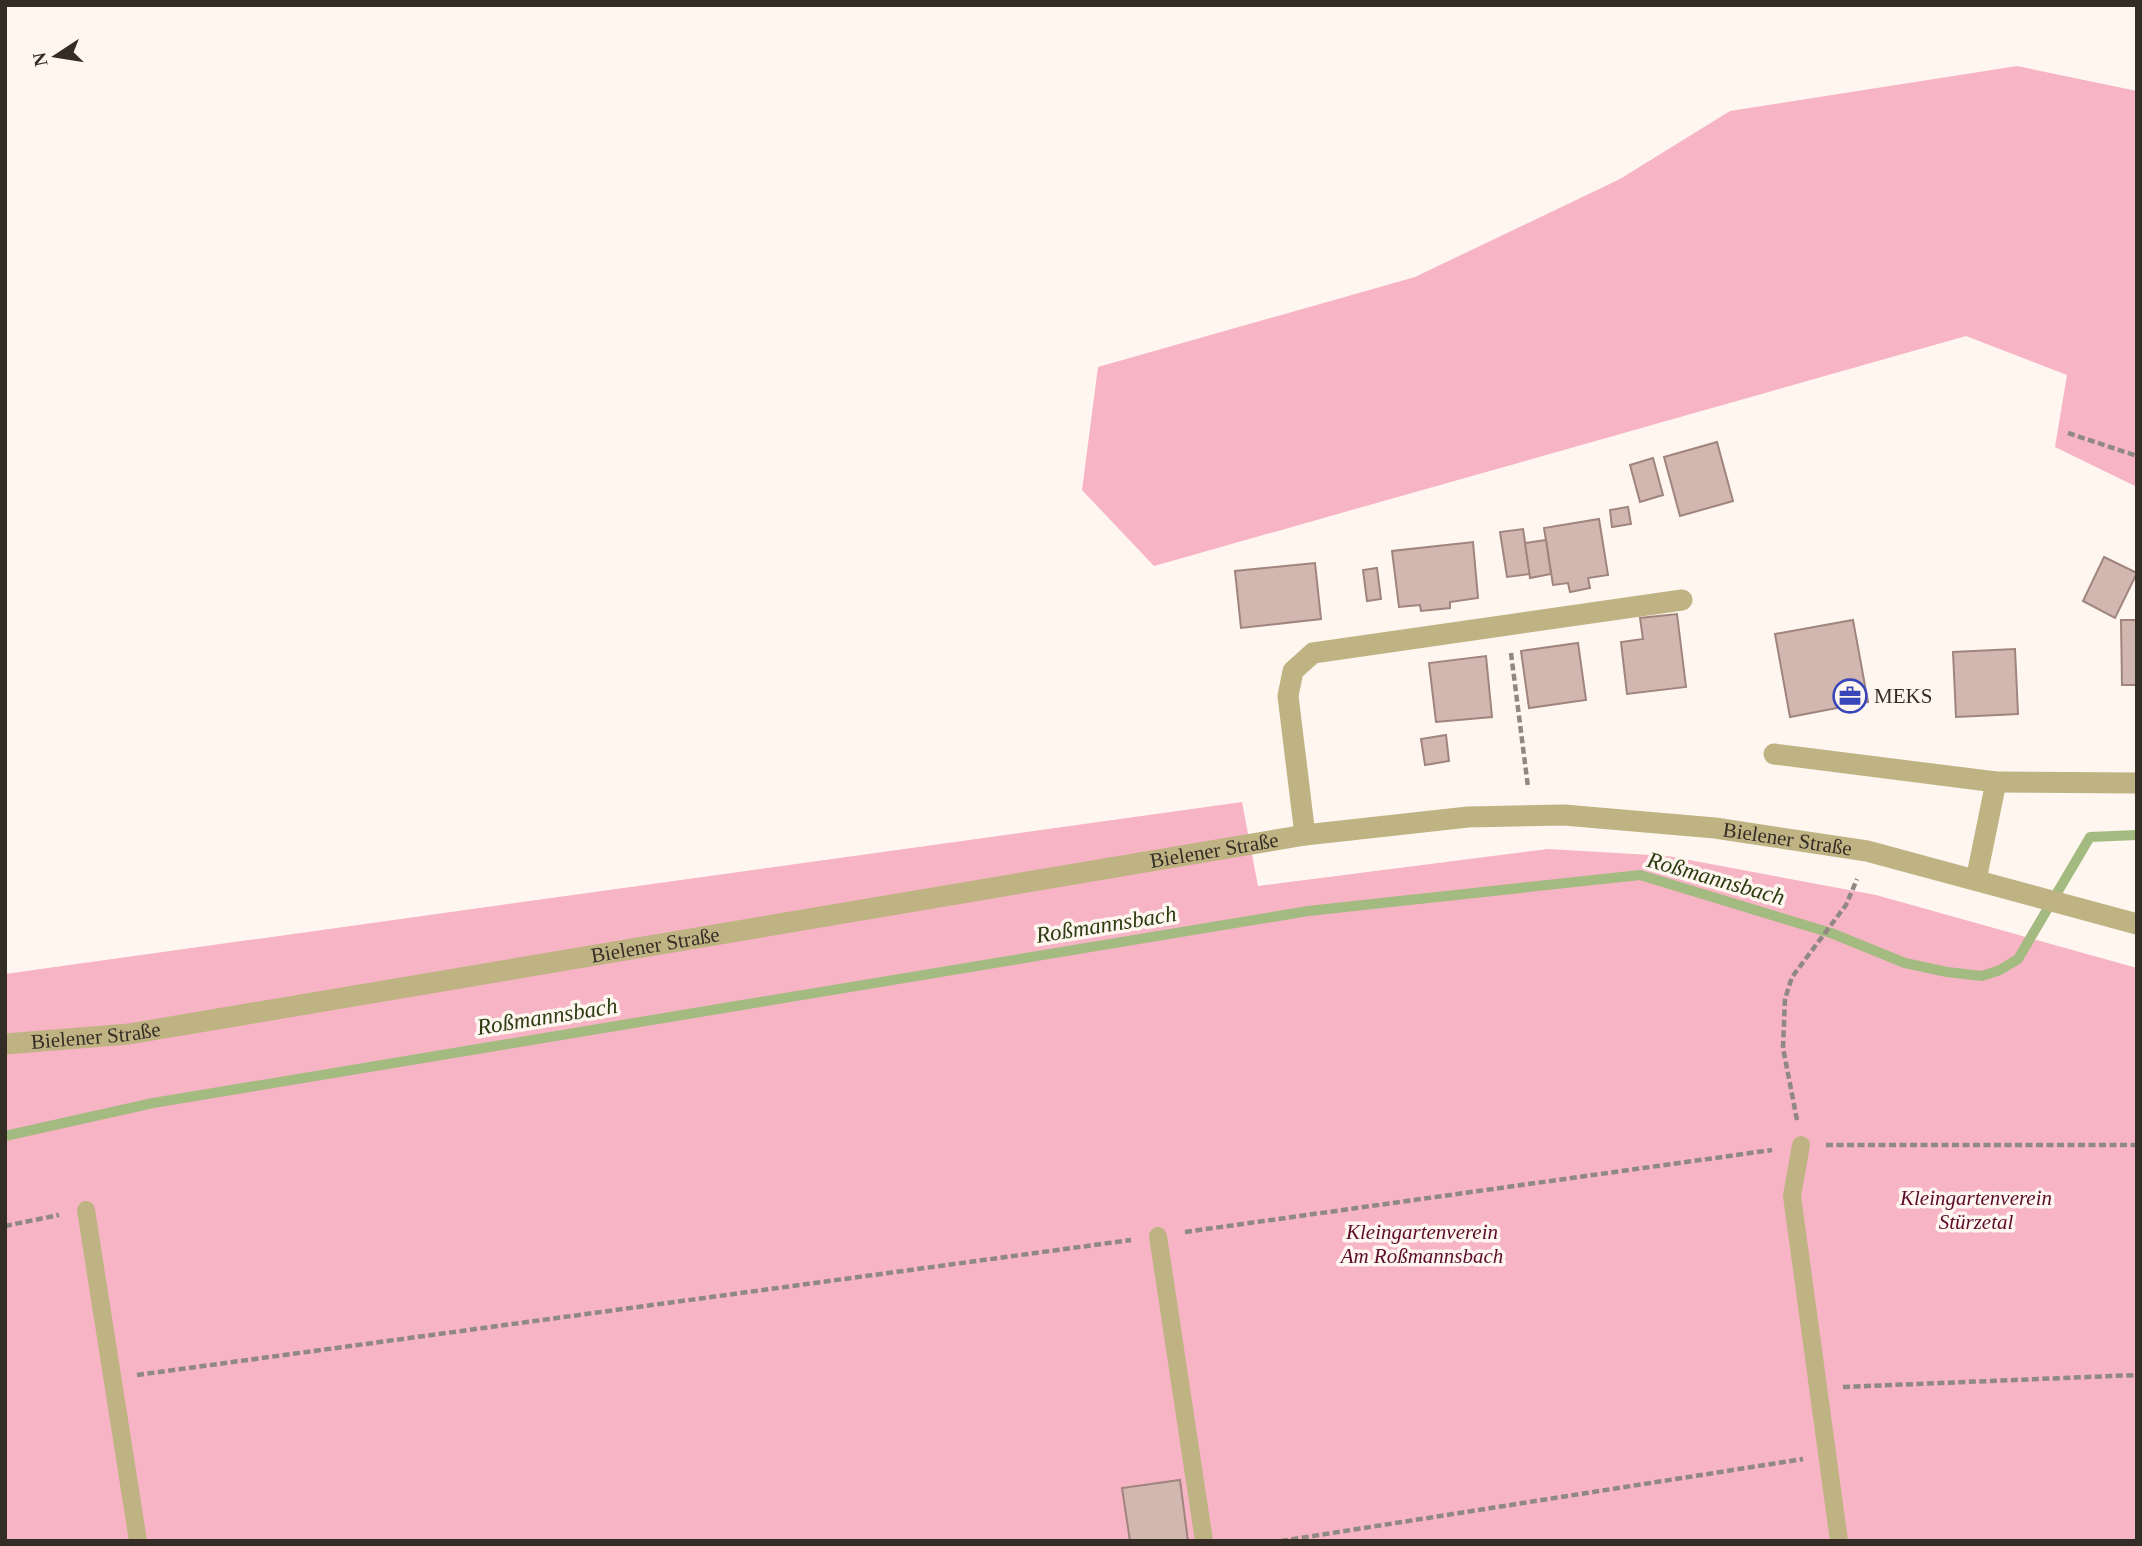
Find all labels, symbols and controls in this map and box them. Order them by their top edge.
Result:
north arrow [21,21,91,91]
text: N [28,50,52,68]
office icon: MEKS [1831,677,1869,715]
place label: MEKS [1874,684,1932,708]
street label: Bielener Straße [1721,817,1854,861]
street label: Bielener Straße [1148,828,1280,873]
water label: Roßmannsbach [1643,847,1787,910]
water label: Roßmannsbach [1033,901,1178,948]
street label: Bielener Straße [589,922,721,968]
water label: Roßmannsbach [474,993,619,1040]
street label: Bielener Straße [30,1017,162,1054]
park label: Kleingartenverein Stürzetal [1899,1186,2052,1234]
park label: Kleingartenverein Am Roßmannsbach [1339,1220,1503,1268]

